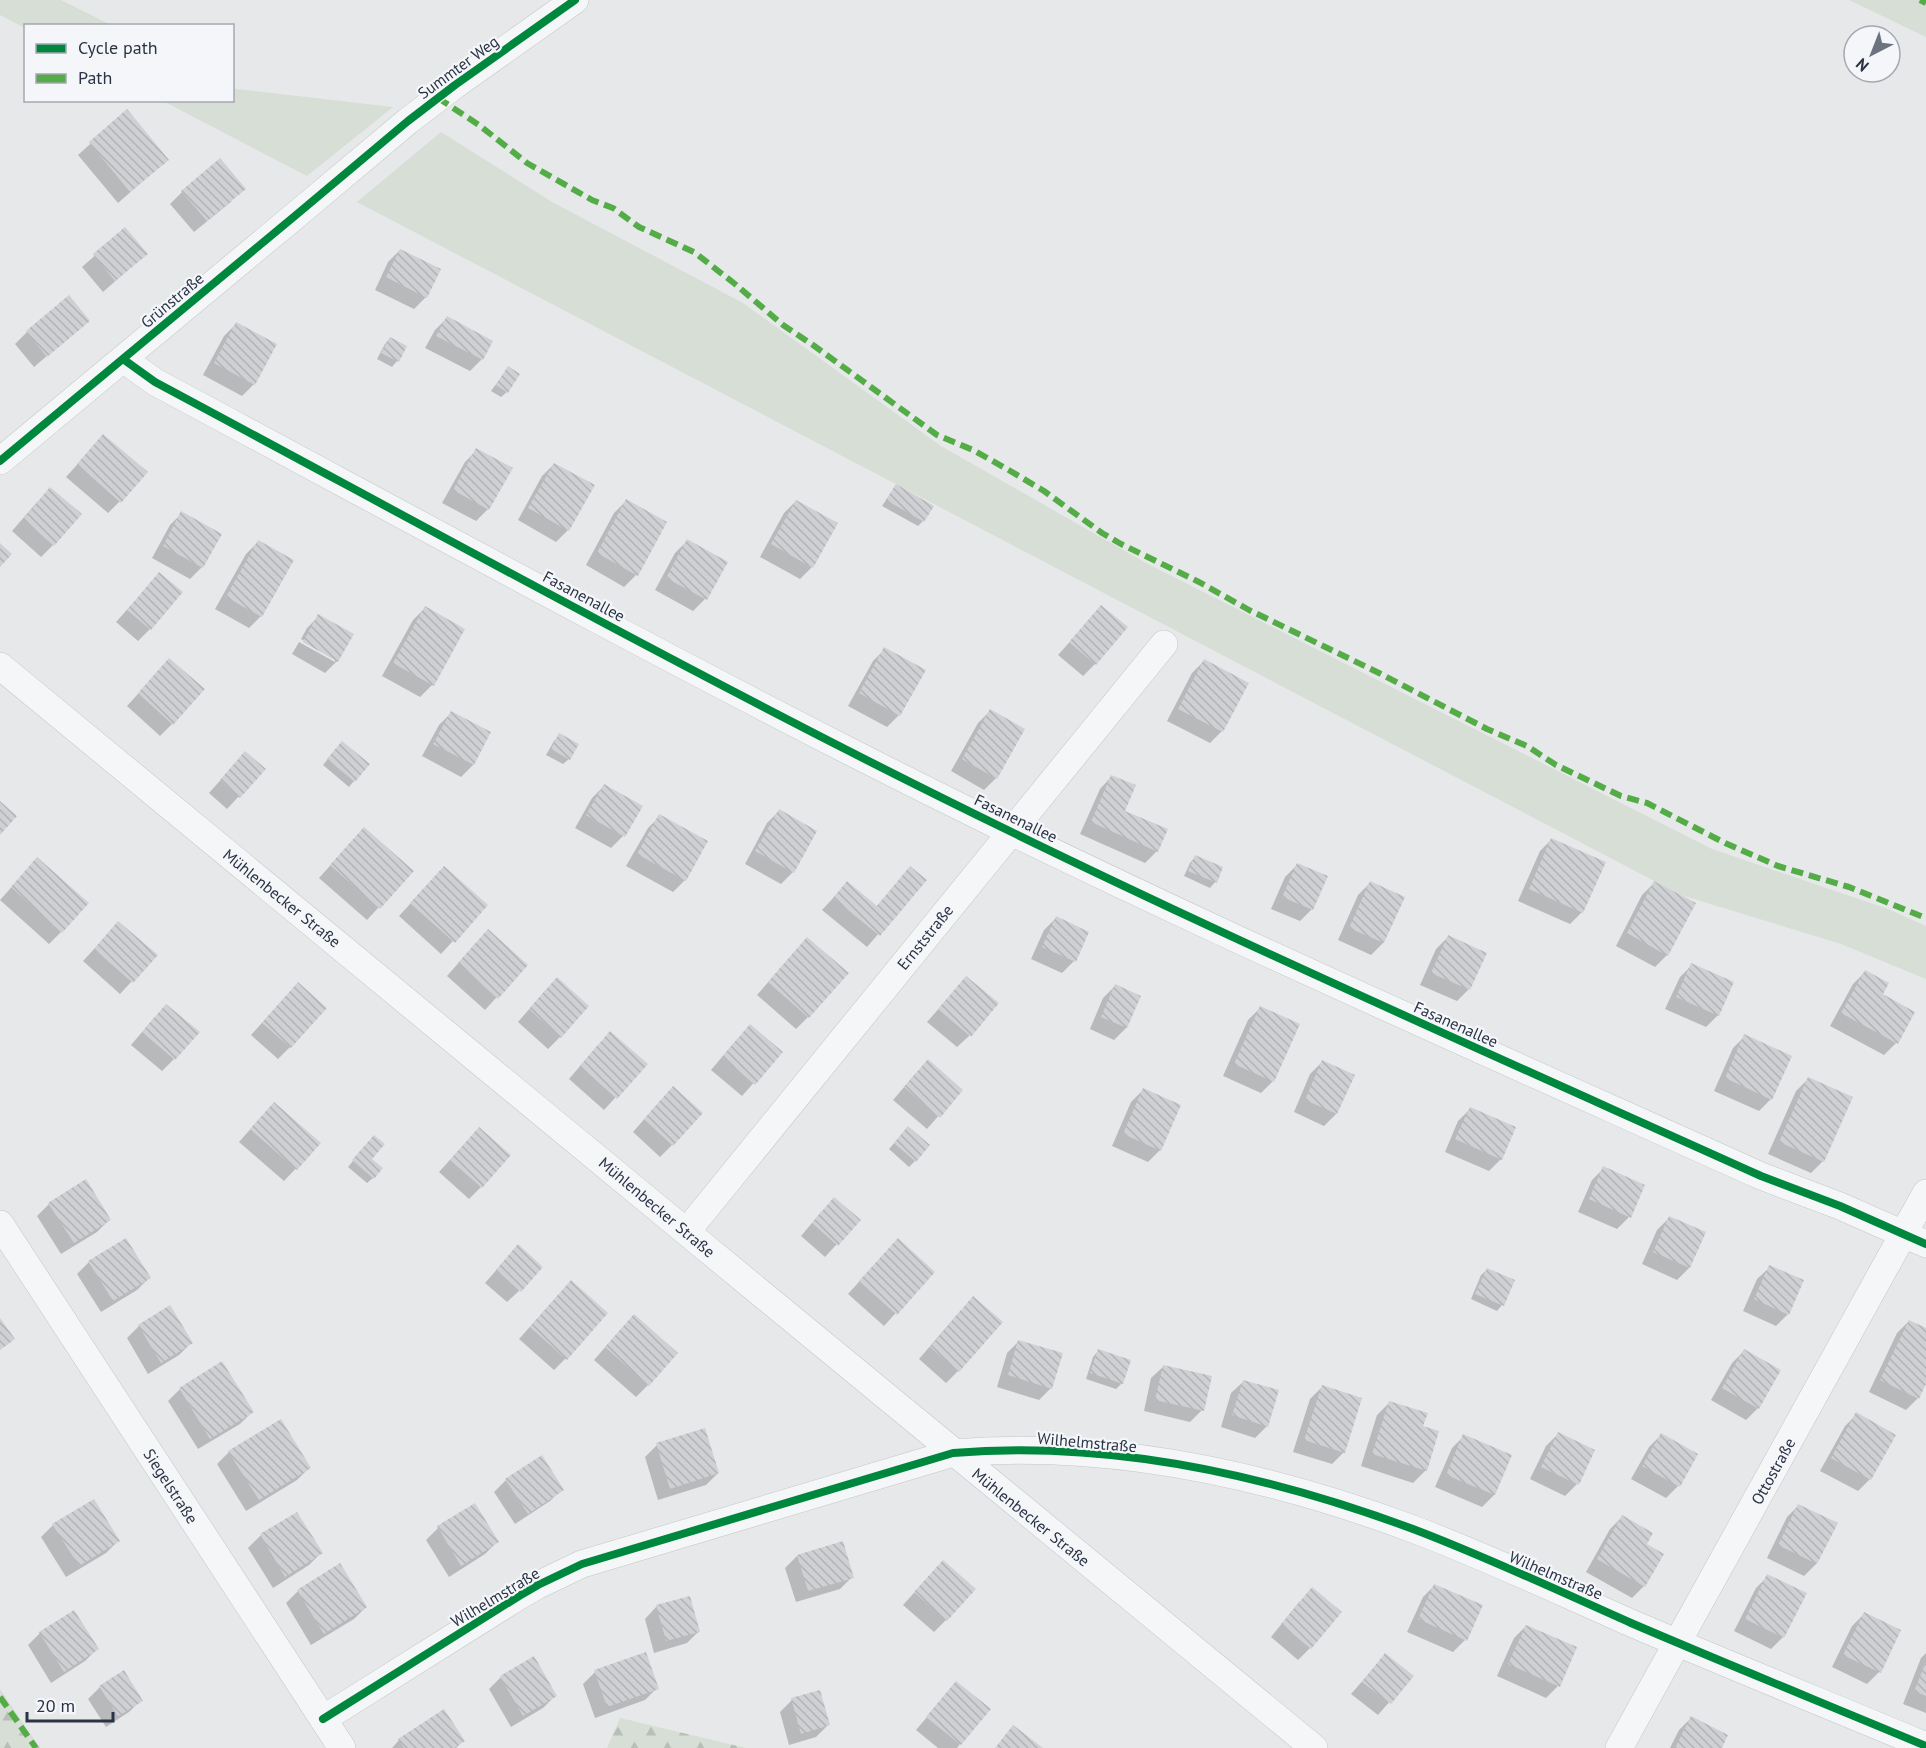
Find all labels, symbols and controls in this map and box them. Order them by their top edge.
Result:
legend [24,24,234,102]
north arrow [1842,24,1902,84]
street label: Summter Weg [414,31,502,103]
text: Cycle path [78,36,158,59]
text: N [1851,54,1873,76]
text: Path [78,66,112,89]
street label: Grünstraße [137,268,207,332]
street label: Fasanenallee [540,566,628,626]
street label: Fasanenallee [971,789,1061,847]
street label: Mühlenbecker Straße [219,844,345,952]
street label: Ernststraße [893,900,957,974]
street label: Fasanenallee [1411,997,1501,1051]
street label: Mühlenbecker Straße [595,1153,719,1261]
street label: Wilhelmstraße [1036,1428,1138,1456]
street label: Ottostraße [1746,1434,1800,1508]
street label: Siegelstraße [139,1445,203,1527]
street label: Mühlenbecker Straße [968,1463,1094,1571]
street label: Wilhelmstraße [1506,1546,1606,1604]
street label: Wilhelmstraße [447,1563,543,1631]
scale bar [27,1685,112,1723]
text: 20 m [36,1694,75,1717]

